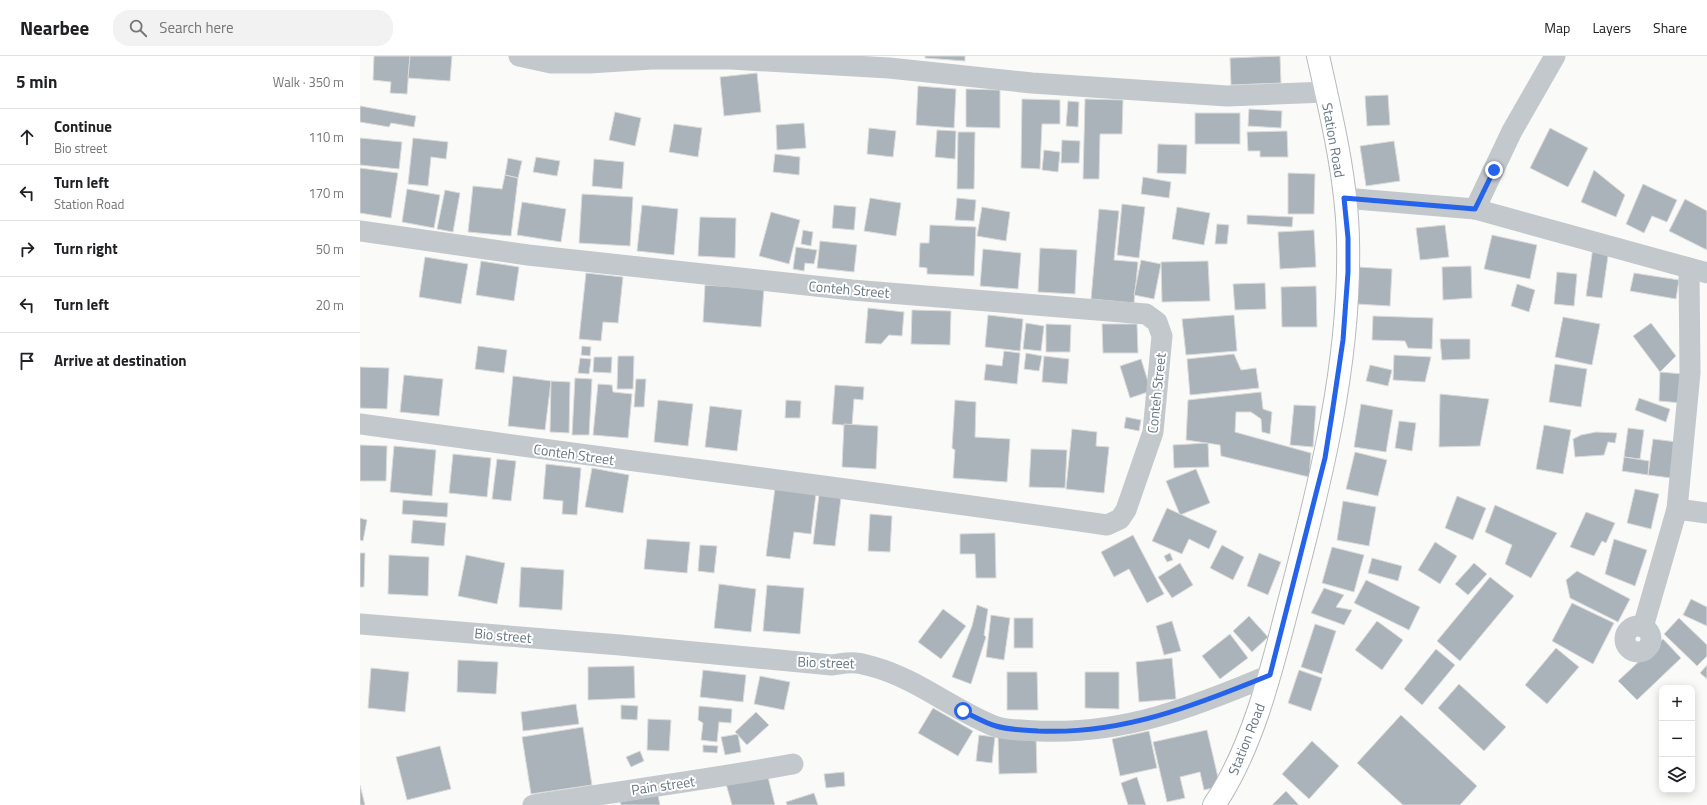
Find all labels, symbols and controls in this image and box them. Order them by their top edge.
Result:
search box [113,10,393,46]
text: Nearbee [20,13,89,42]
text: Search here [159,16,234,39]
icon: search [127,17,149,39]
text: Map [1544,17,1570,38]
text: Layers [1592,17,1631,38]
text: Share [1653,17,1687,38]
text: 5 min [16,69,57,95]
text: Walk · 350 m [273,72,344,92]
street label: Station Road [1317,101,1351,179]
text: Continue [54,115,112,138]
icon: ahead [16,126,38,148]
text: 110 m [308,127,344,147]
text: Bio street [54,138,107,158]
route end [1485,161,1503,179]
text: Turn left [54,171,109,194]
icon: left [16,182,38,204]
text: 170 m [308,183,344,203]
text: Station Road [54,194,124,214]
text: Turn right [54,237,118,260]
icon: right [16,238,38,260]
text: 50 m [316,239,344,259]
street label: Conteh Street [808,275,890,303]
text: Turn left [54,293,109,316]
icon: left [16,294,38,316]
text: 20 m [316,295,344,315]
text: Arrive at destination [54,349,187,372]
icon: arrive [16,350,38,372]
street label: Conteh Street [1141,352,1171,434]
street label: Conteh Street [532,438,616,470]
street label: Bio street [474,622,533,648]
street label: Bio street [797,651,855,673]
map controls [1659,685,1695,793]
button: + [1659,685,1695,721]
street label: Station Road [1222,700,1270,778]
route start [954,702,972,720]
button: − [1659,721,1695,757]
button: layers [1659,757,1695,793]
street label: Pain street [630,770,696,800]

